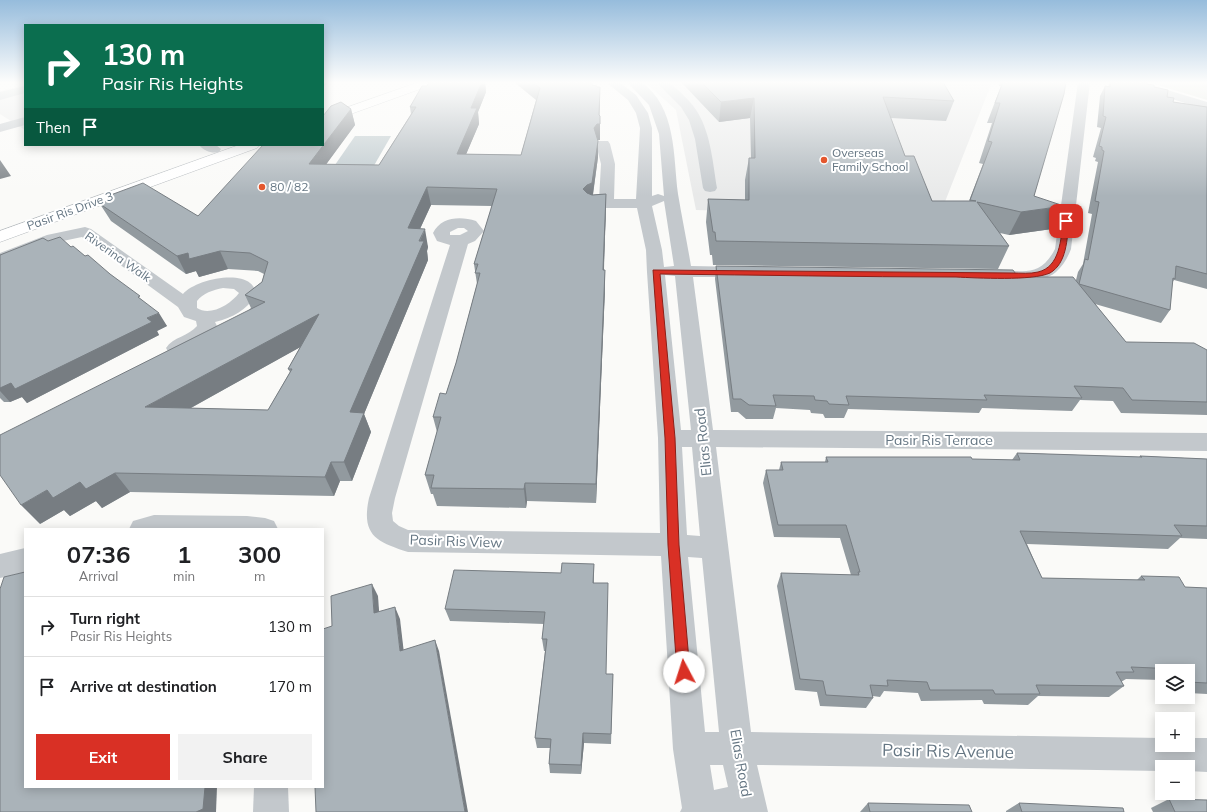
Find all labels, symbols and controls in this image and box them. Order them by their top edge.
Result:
text: 130 m [102,37,185,72]
icon: right [36,40,88,92]
text: Pasir Ris Heights [102,72,243,95]
icon: arrive [79,116,101,138]
text: Then [36,118,71,137]
place label: Overseas Family School [832,145,908,174]
marker: Overseas Family School [819,155,829,165]
place label: 80 / 82 [270,179,309,194]
marker: 80 / 82 [257,182,267,192]
street label: Pasir Ris Drive 3 [25,188,115,233]
pin [1049,204,1083,238]
icon: arrive [1055,210,1077,232]
street label: Riverina Walk [82,228,155,285]
street label: Elias Road [690,407,716,477]
street label: Pasir Ris Terrace [885,431,993,449]
street label: Pasir Ris View [409,530,503,552]
text: 07:36 [67,539,130,569]
text: 1 [177,539,191,569]
text: 300 [238,539,281,569]
text: Arrival [79,568,118,584]
text: min [173,568,195,584]
text: m [254,568,265,584]
text: Turn right [70,609,140,628]
icon: right [36,616,58,638]
text: 130 m [268,617,312,636]
text: Pasir Ris Heights [70,628,172,644]
position arrow [663,651,705,693]
map controls [1155,664,1195,800]
button: layers [1155,664,1195,704]
icon: arrive [36,676,58,698]
text: Arrive at destination [70,677,217,696]
text: 170 m [268,677,312,696]
button: + [1155,712,1195,752]
street label: Elias Road [726,728,756,798]
button: Exit [36,734,170,780]
button: Share [178,734,312,780]
street label: Pasir Ris Avenue [882,739,1014,762]
button: − [1155,760,1195,800]

